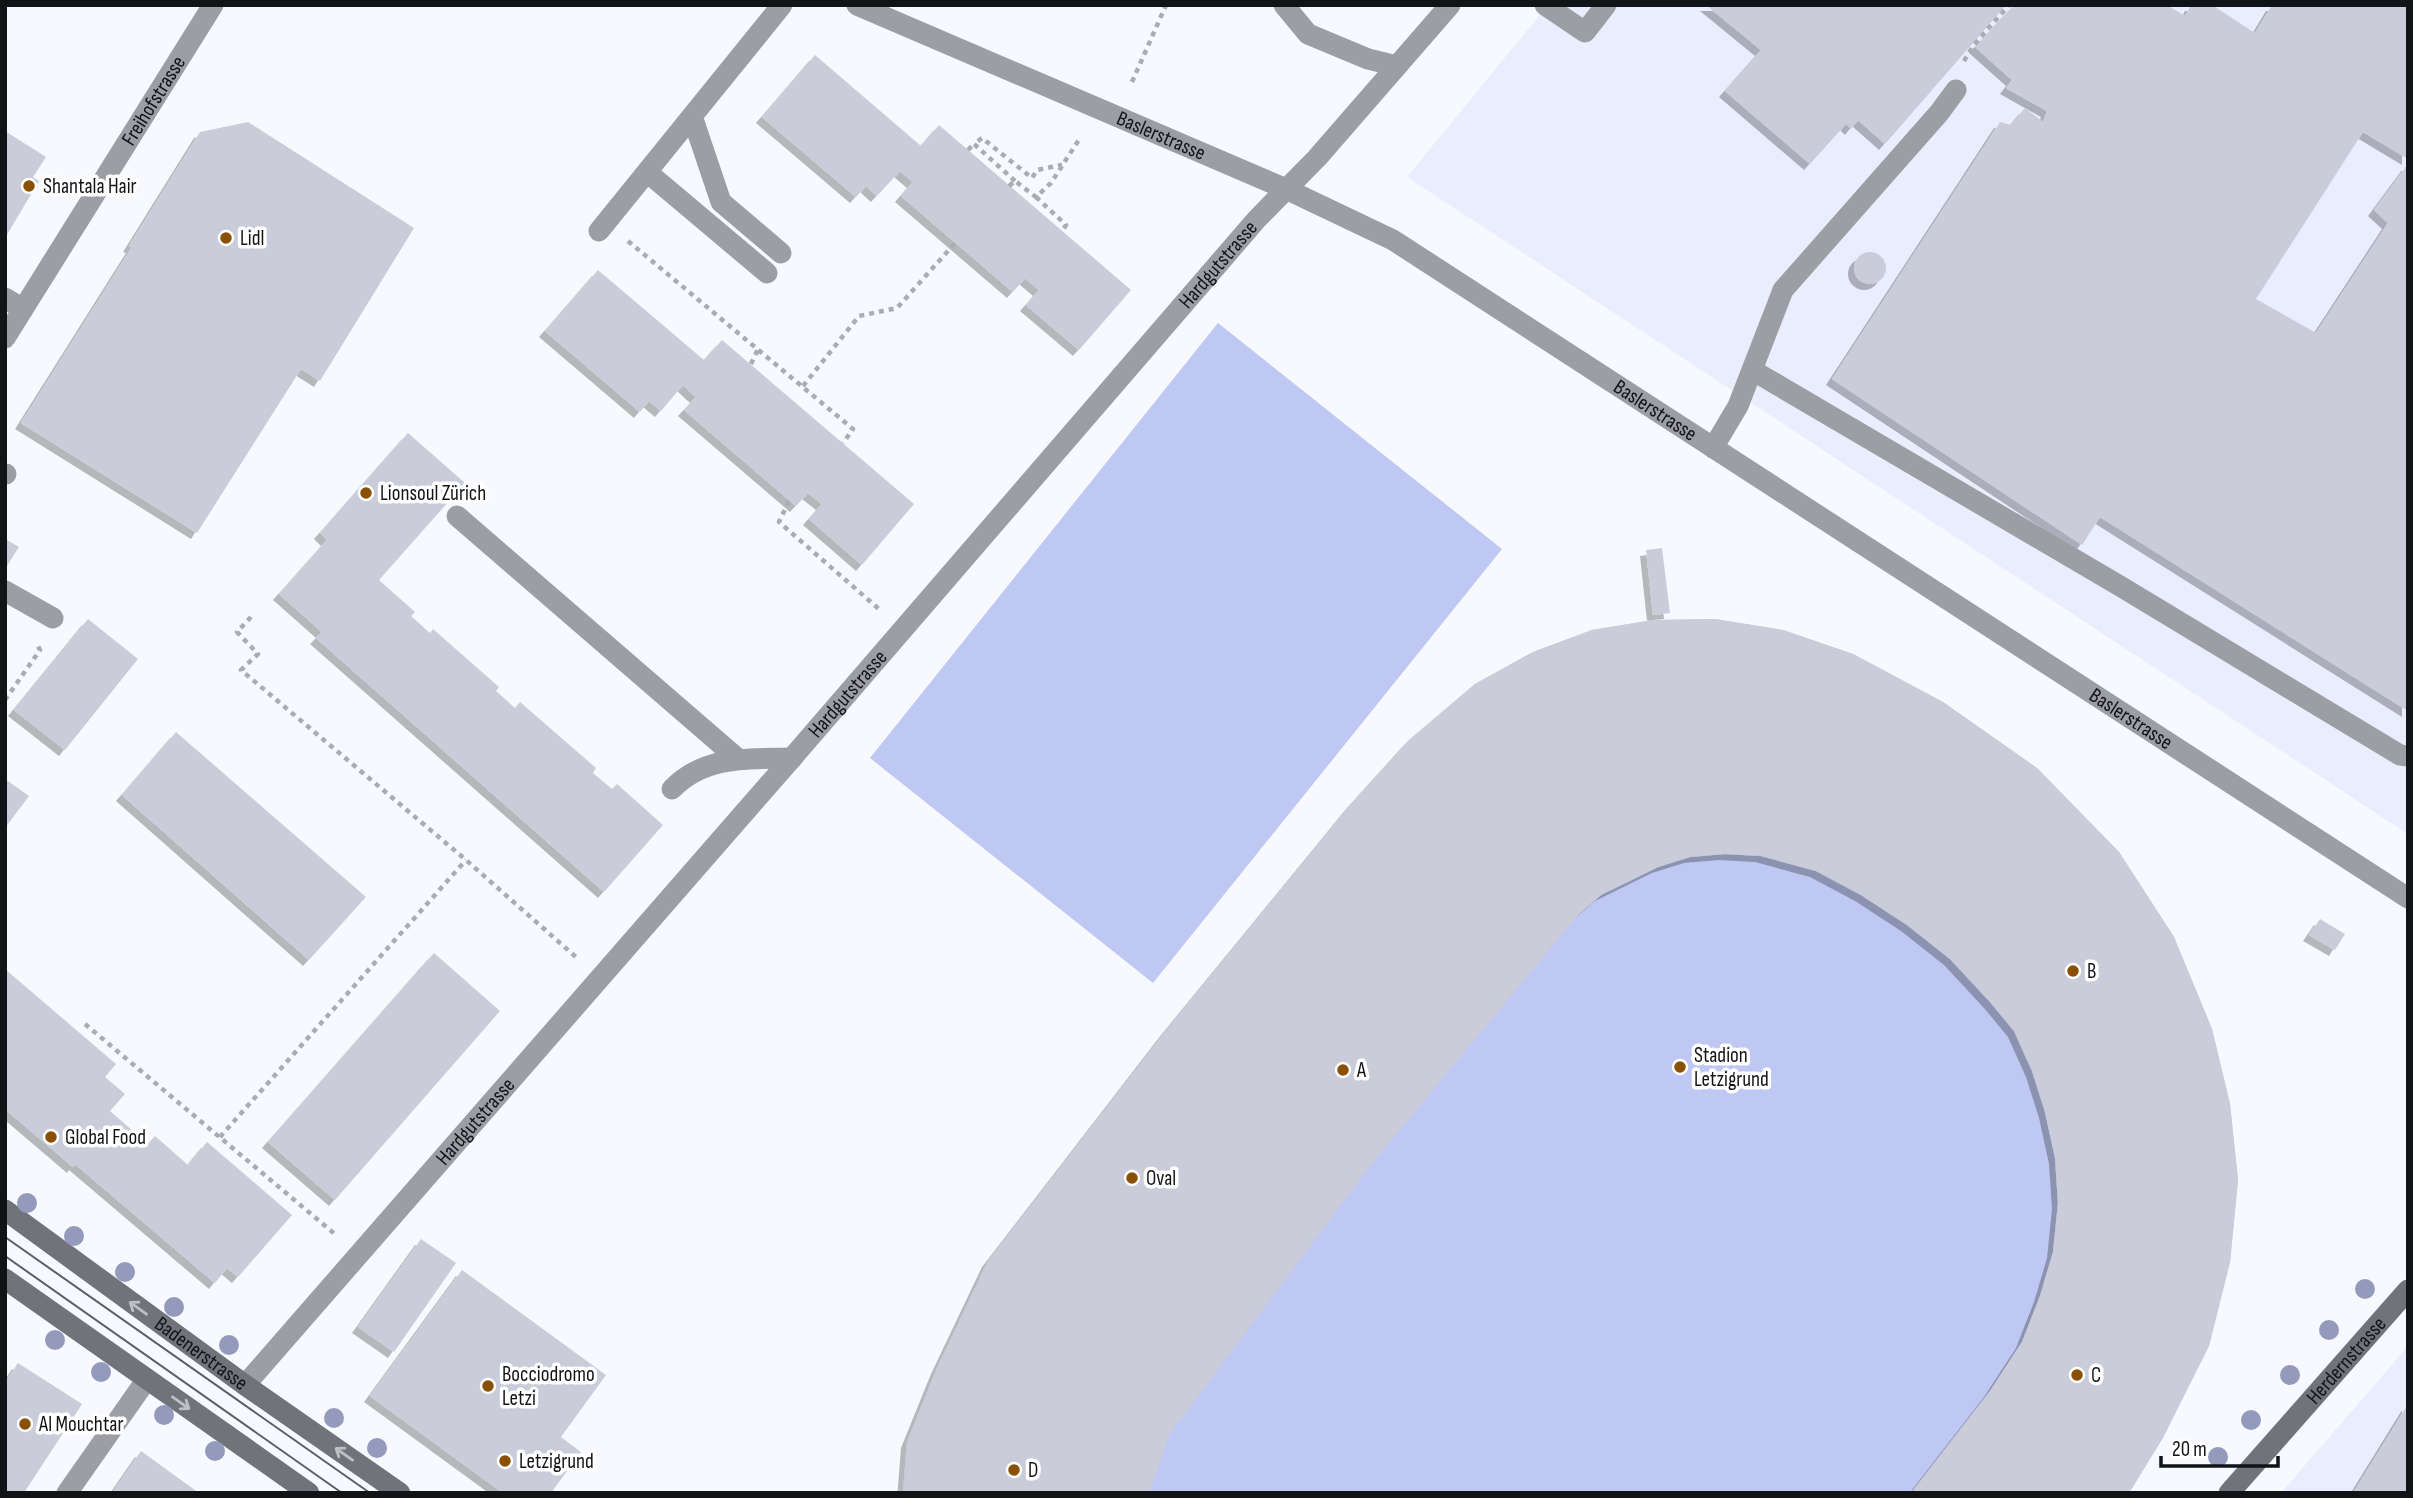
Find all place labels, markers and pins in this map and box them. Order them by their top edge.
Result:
place label: Shantala Hair [43,174,137,199]
marker: Shantala Hair [21,178,37,194]
place label: Lidl [240,226,264,251]
marker: Lidl [218,230,234,246]
place label: Lionsoul Zürich [380,481,486,506]
marker: Lionsoul Zürich [358,485,374,501]
place label: B [2087,959,2096,984]
marker: B [2065,963,2081,979]
place label: Stadion Letzigrund [1694,1043,1769,1092]
place label: A [1356,1058,1367,1083]
marker: Stadion Letzigrund [1672,1059,1688,1075]
marker: A [1335,1062,1351,1078]
place label: Global Food [65,1125,146,1150]
marker: Global Food [43,1129,59,1145]
place label: Oval [1146,1166,1176,1191]
marker: Oval [1124,1170,1140,1186]
place label: Bocciodromo Letzi [502,1362,595,1411]
place label: C [2091,1363,2101,1388]
marker: C [2069,1367,2085,1383]
marker: Bocciodromo Letzi [480,1378,496,1394]
place label: Al Mouchtar [38,1412,123,1437]
marker: Al Mouchtar [17,1416,33,1432]
place label: Letzigrund [519,1449,594,1474]
marker: Letzigrund [497,1453,513,1469]
place label: D [1028,1458,1038,1483]
marker: D [1006,1462,1022,1478]

